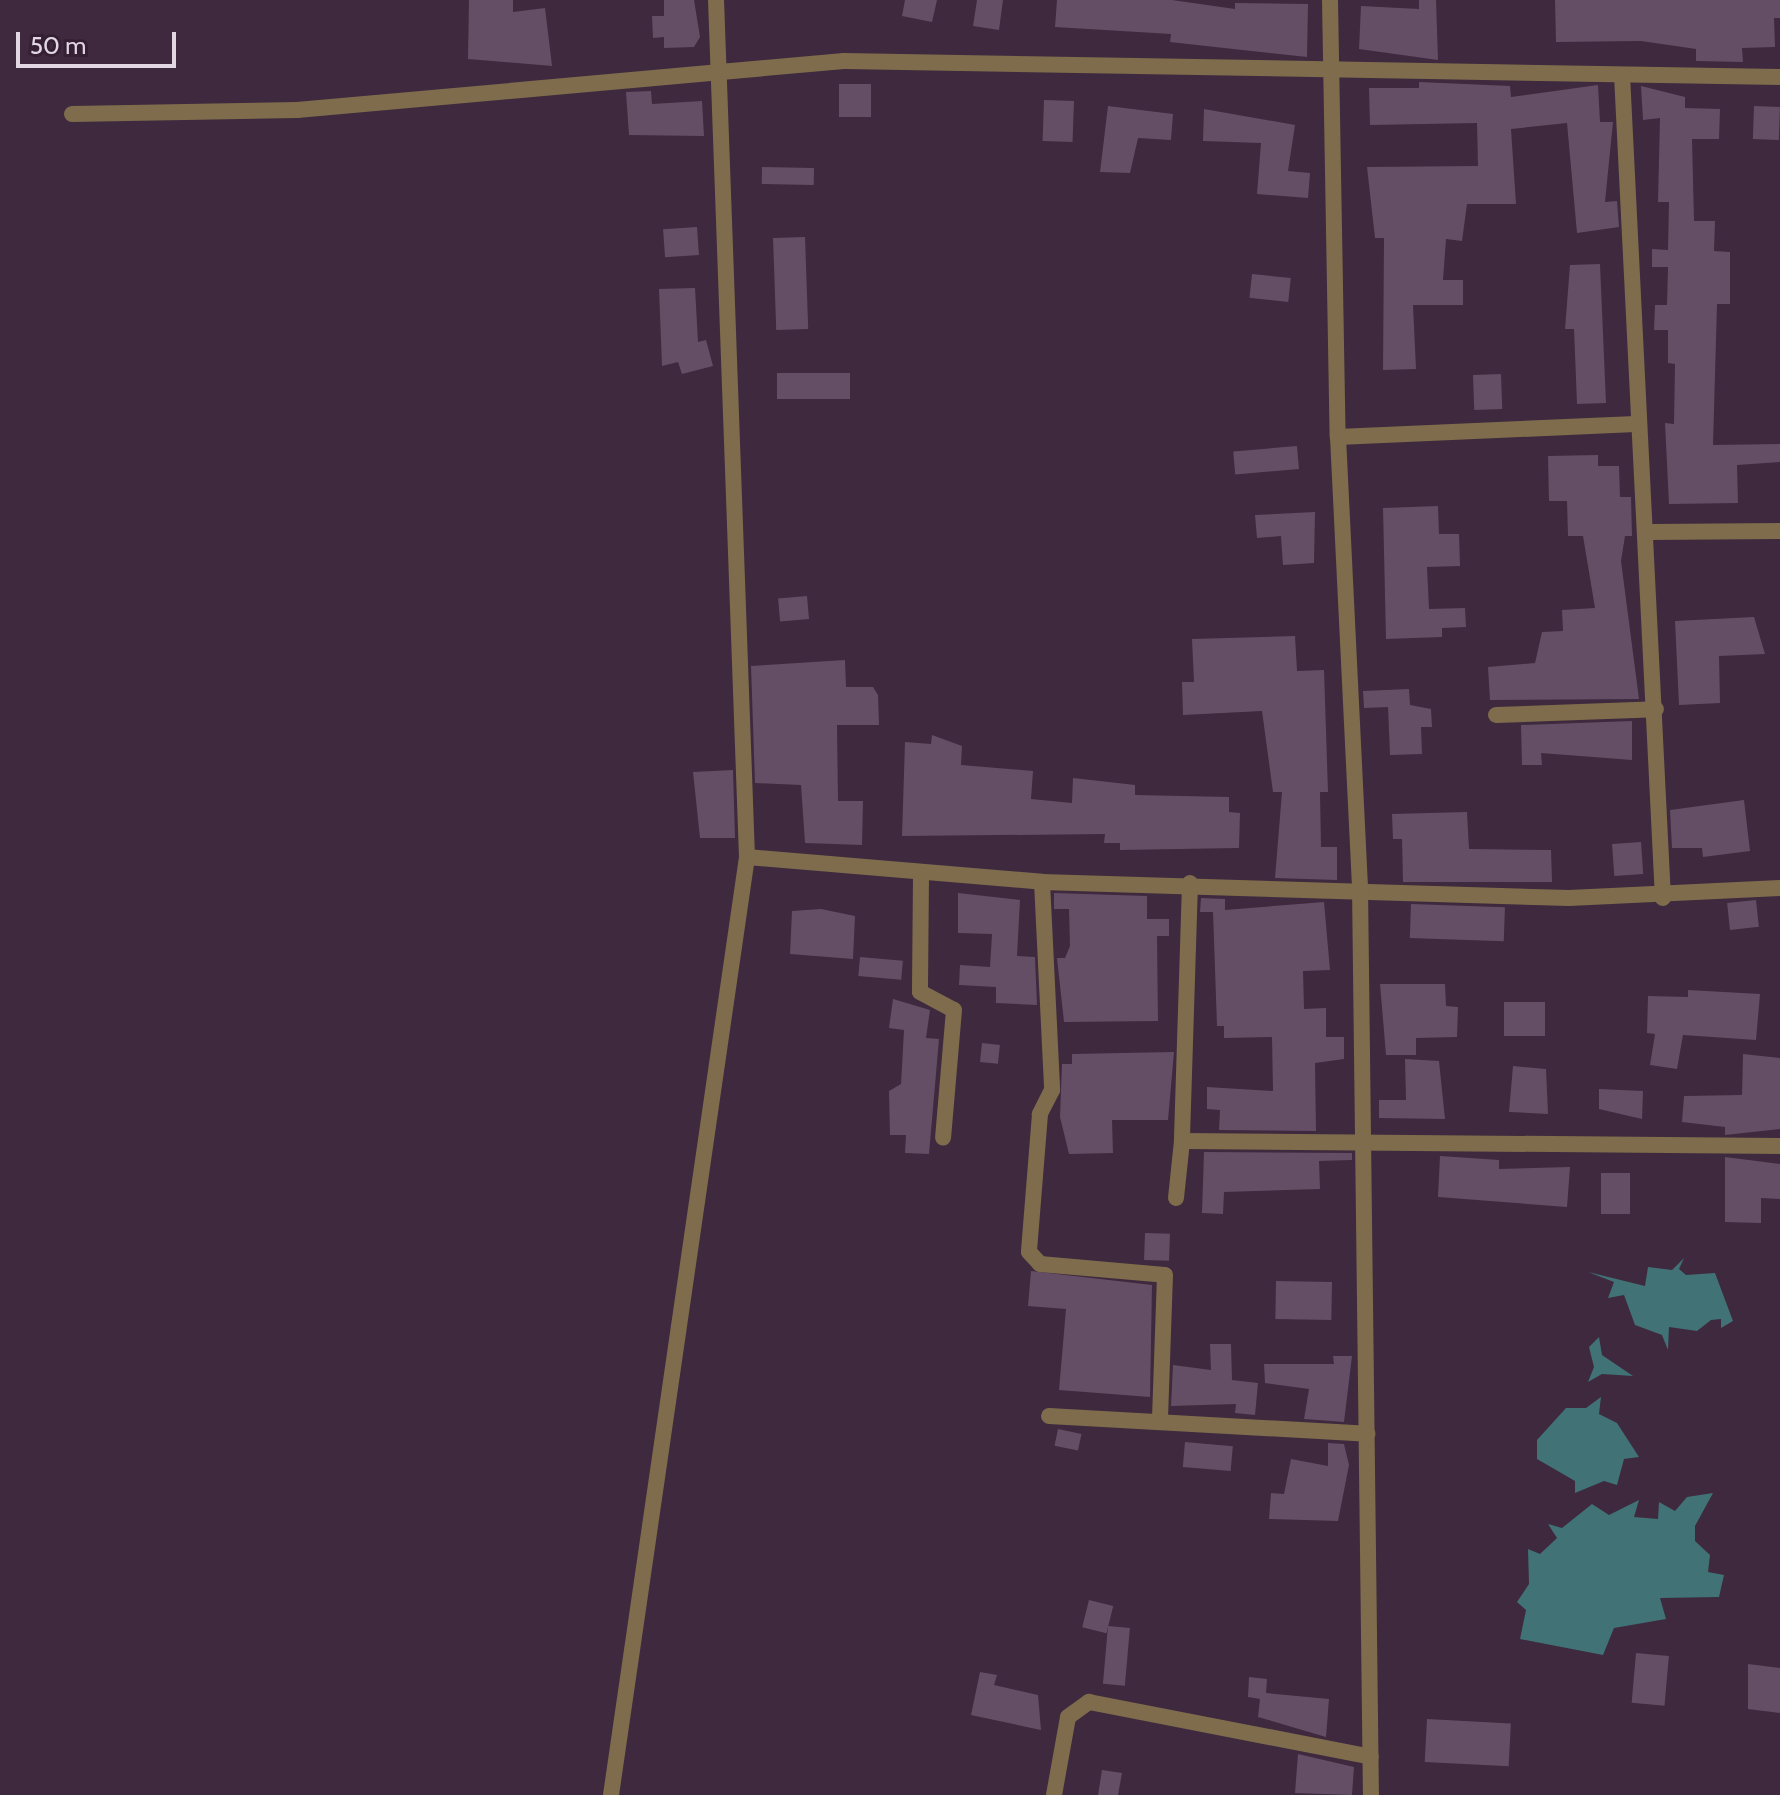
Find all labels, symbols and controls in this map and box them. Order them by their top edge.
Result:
scale bar [20,16,180,66]
text: 50 m [30,31,86,60]

